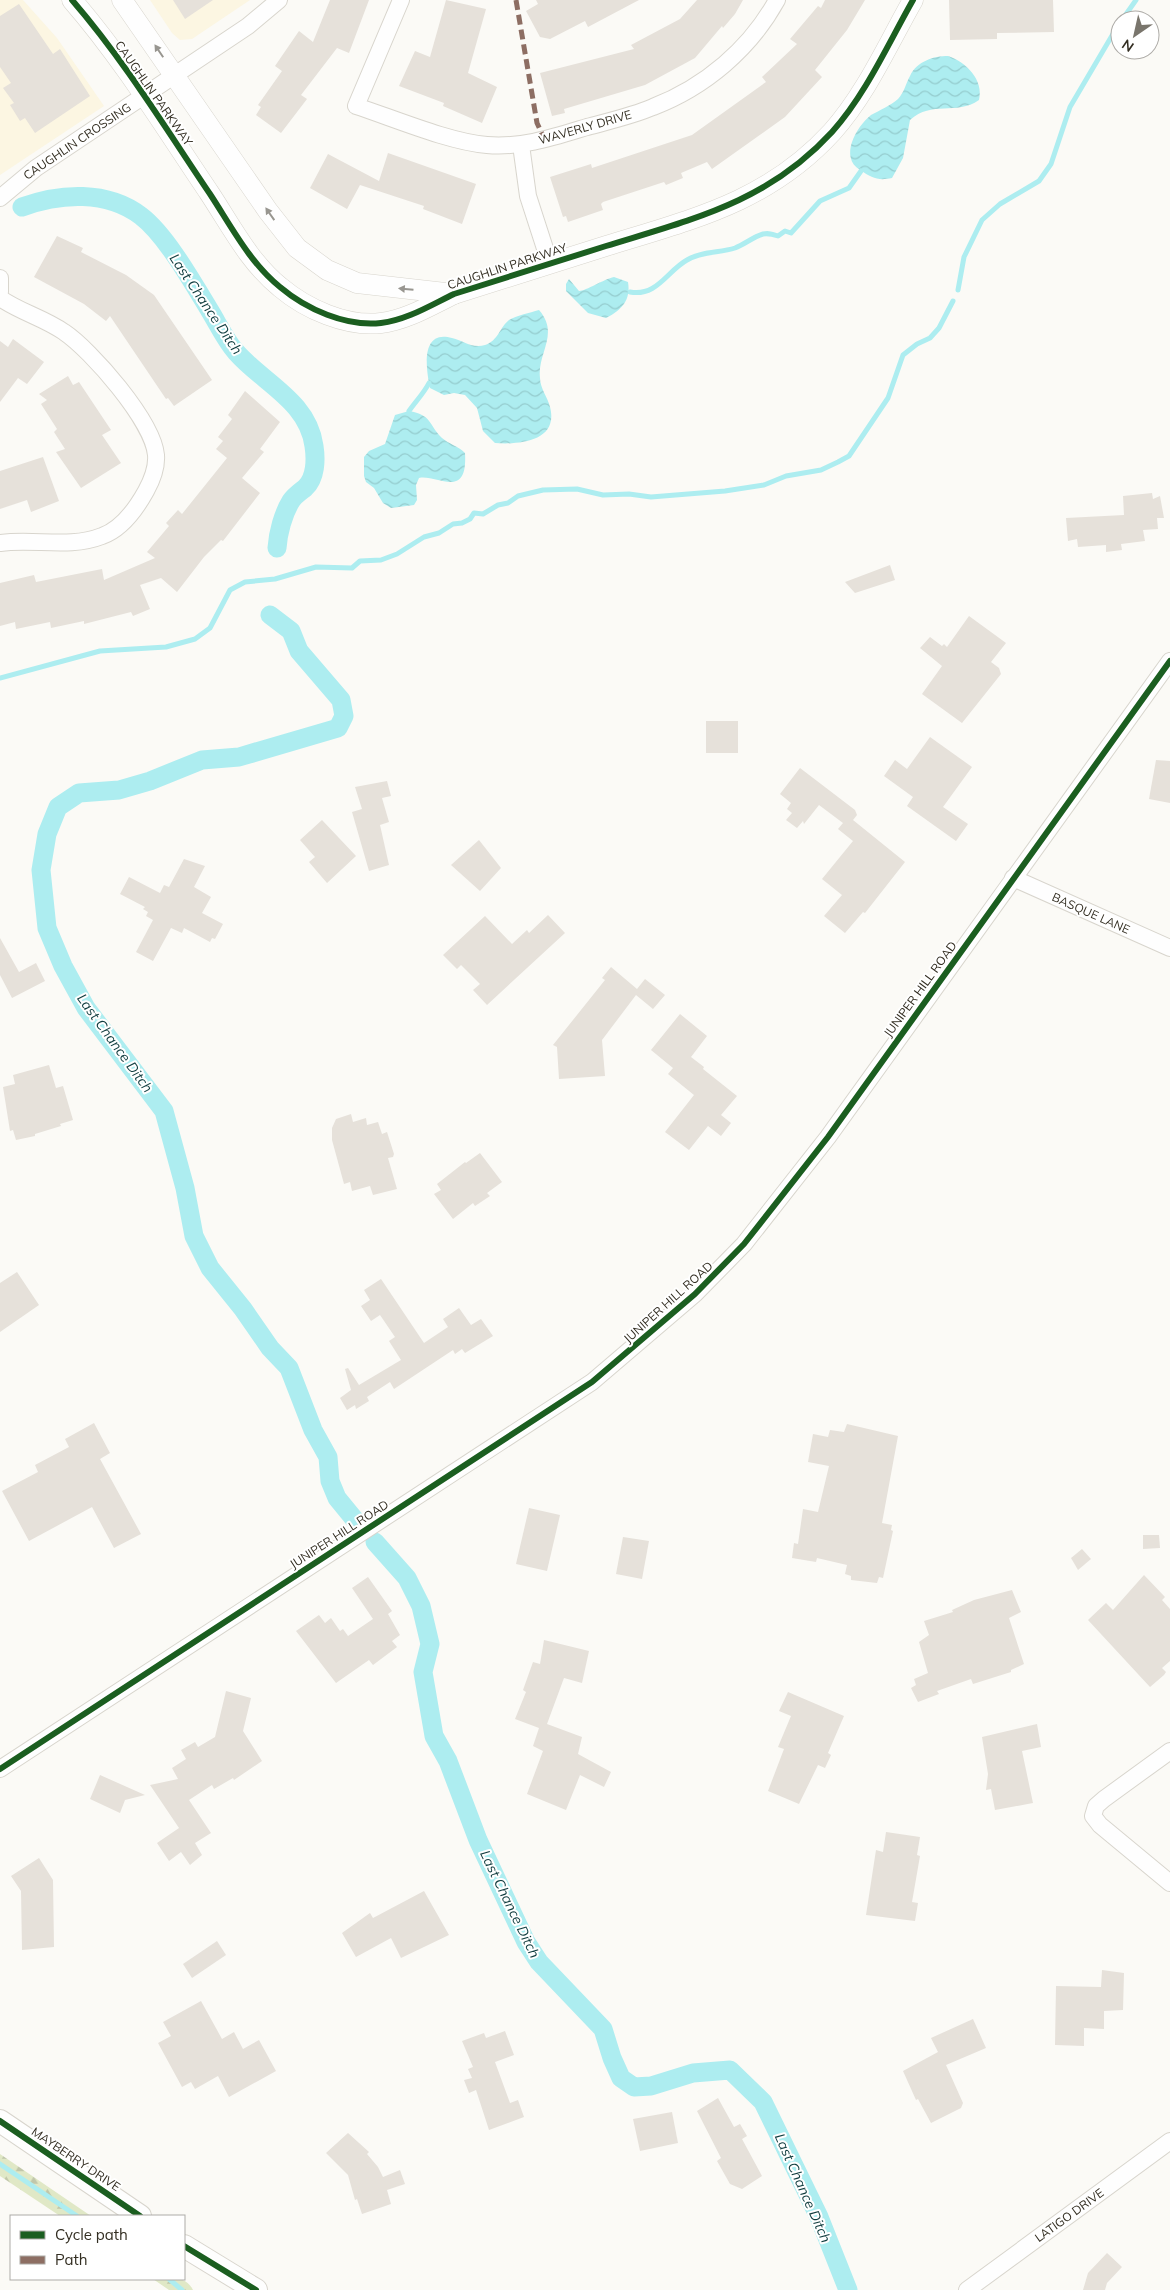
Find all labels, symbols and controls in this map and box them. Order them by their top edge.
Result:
north arrow [1110,10,1160,60]
text: N [1118,35,1137,56]
street label: CAUGHLIN PARKWAY [112,38,196,149]
one-way arrow [154,44,164,58]
street label: CAUGHLIN CROSSING [20,99,134,183]
street label: WAVERLY DRIVE [537,107,633,147]
one-way arrow [265,207,275,221]
street label: CAUGHLIN PARKWAY [445,239,569,292]
water label: Last Chance Ditch [166,250,246,358]
one-way arrow [398,284,414,292]
street label: BASQUE LANE [1050,889,1132,937]
street label: JUNIPER HILL ROAD [880,938,960,1040]
water label: Last Chance Ditch [73,990,157,1096]
street label: JUNIPER HILL ROAD [620,1258,716,1346]
street label: JUNIPER HILL ROAD [287,1496,391,1572]
water label: Last Chance Ditch [476,1847,544,1961]
street label: MAYBERRY DRIVE [29,2124,123,2194]
water label: Last Chance Ditch [771,2131,835,2245]
street label: LATIGO DRIVE [1032,2185,1106,2245]
legend [10,2215,185,2280]
text: Cycle path [55,2225,128,2244]
text: Path [55,2250,87,2269]

